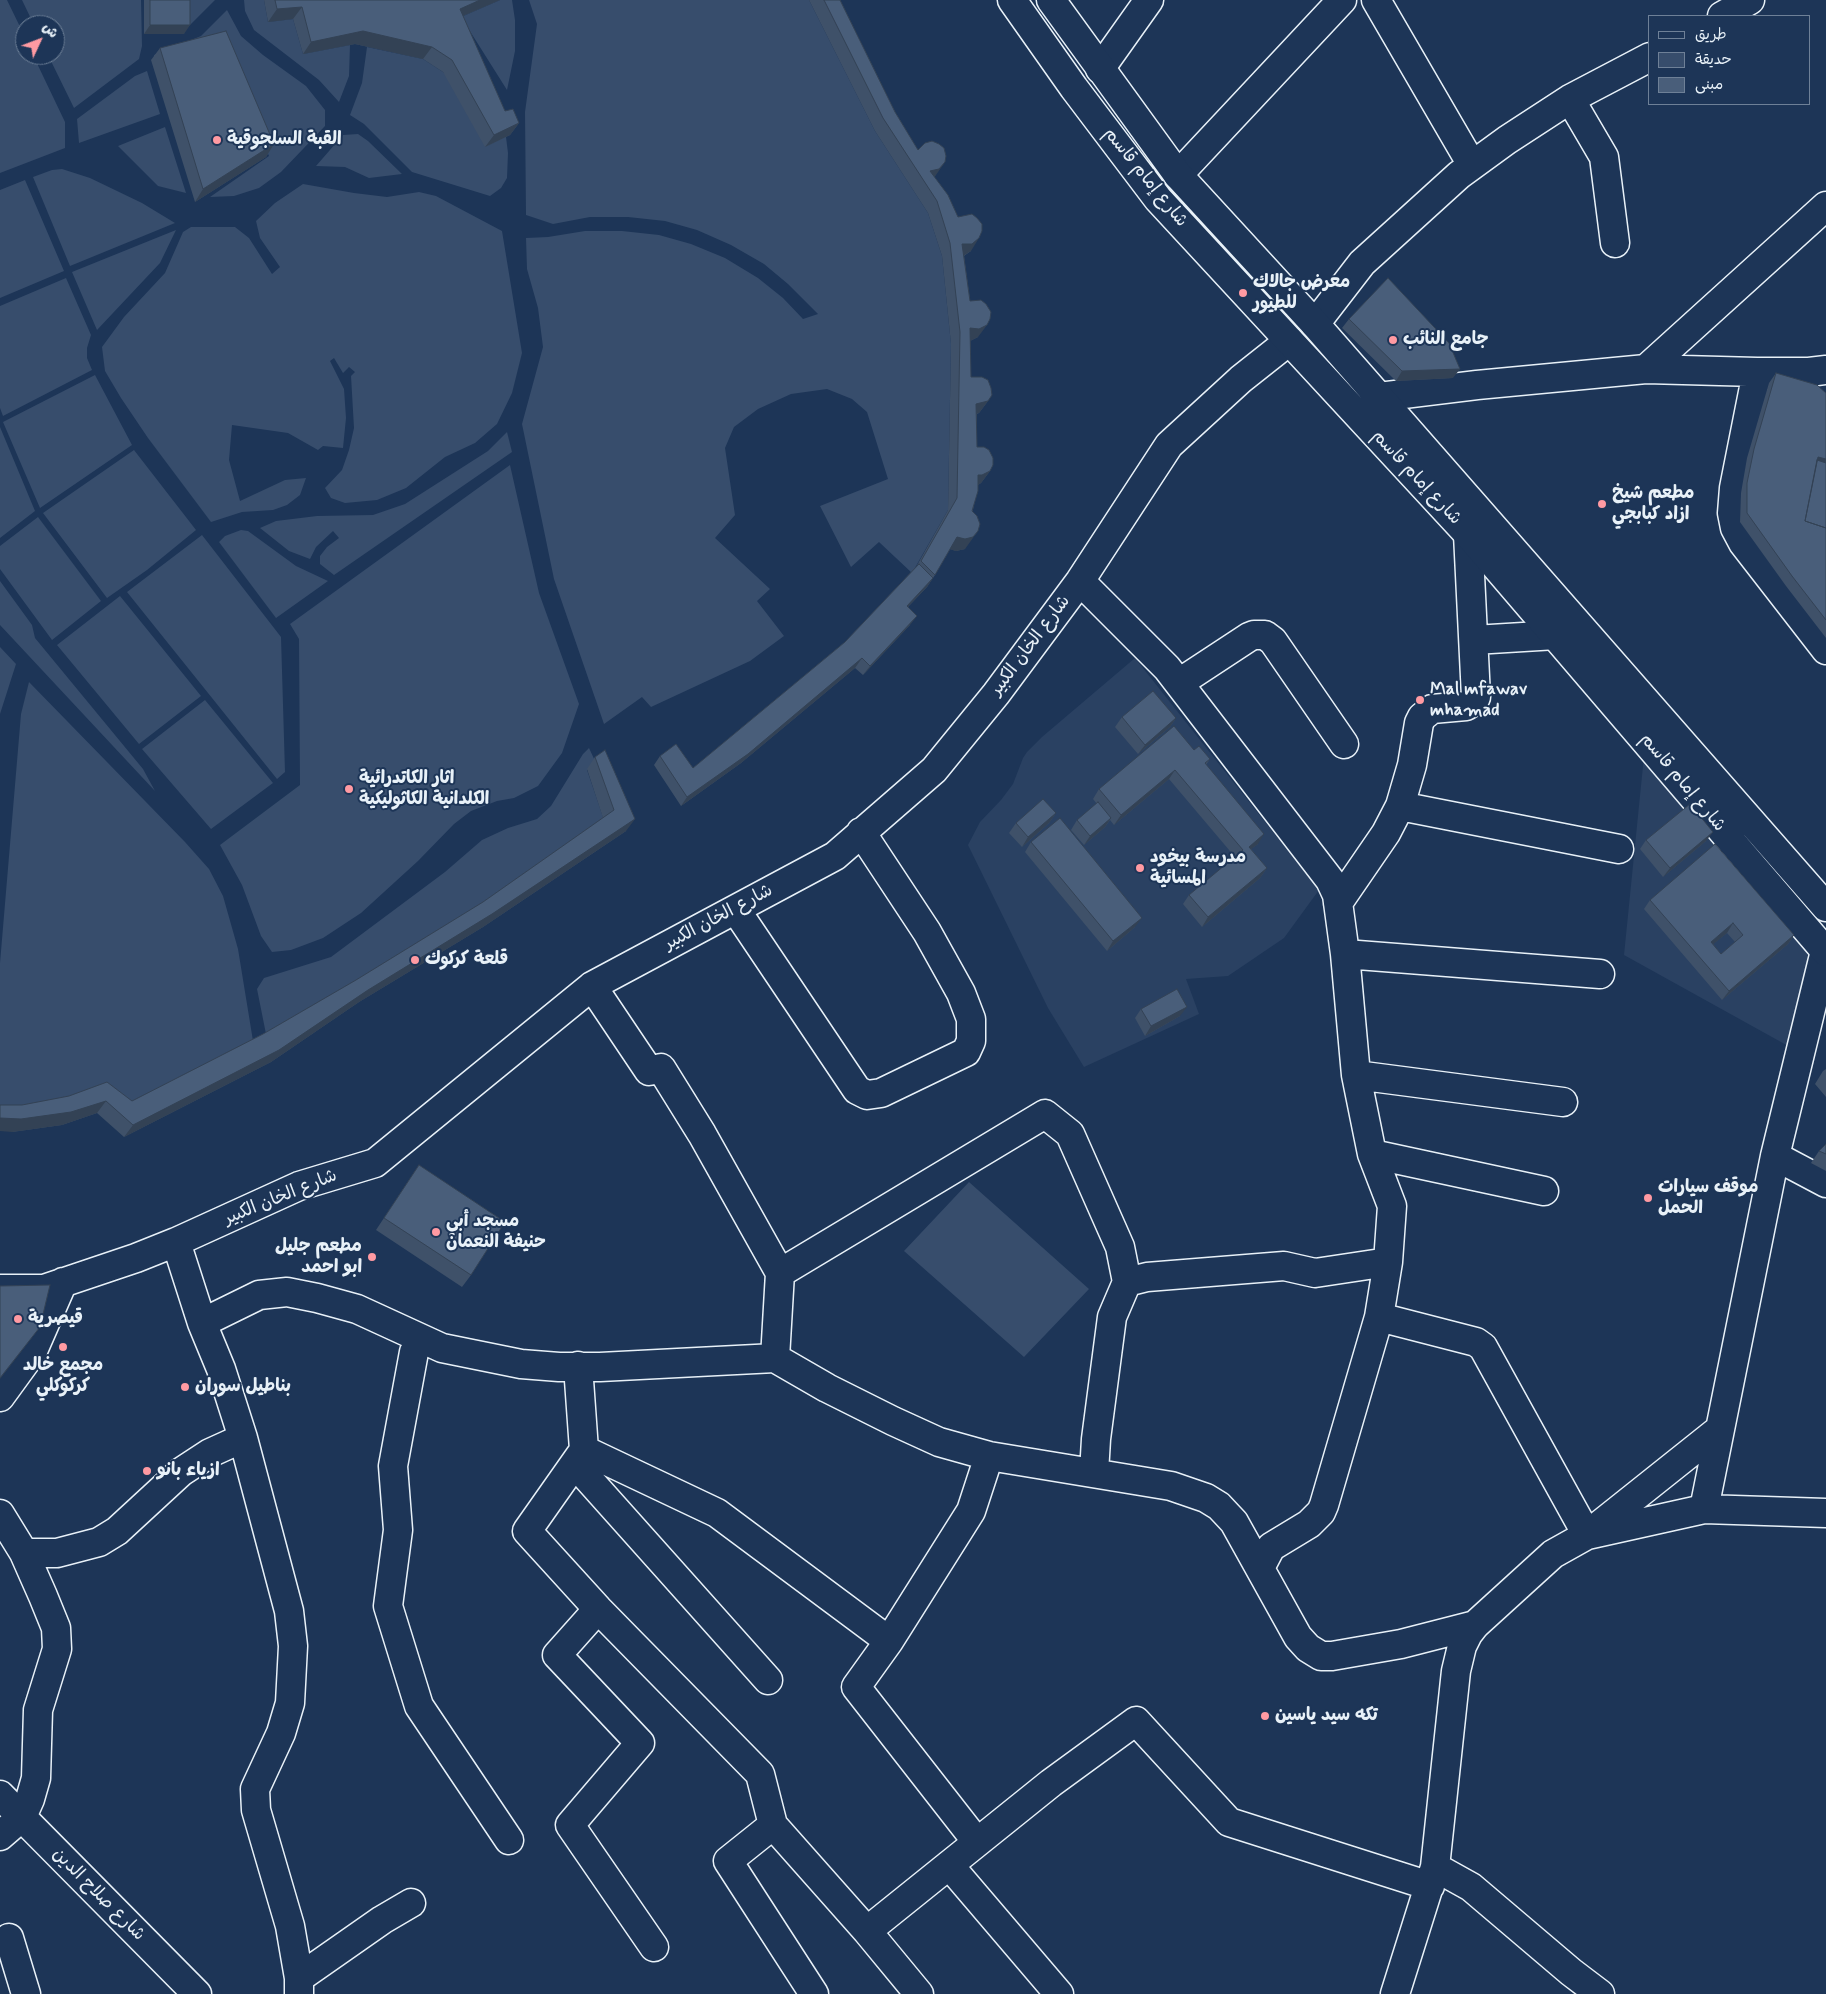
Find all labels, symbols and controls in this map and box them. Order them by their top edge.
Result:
north arrow [15,15,65,65]
legend [1648,15,1811,105]
text: ش [38,19,62,42]
text: طريق [1695,25,1727,45]
text: حديقة [1695,50,1732,70]
text: مبنى [1695,75,1723,95]
street label: شارع إمام قاسم [1098,124,1192,232]
place label: القبة السلجوقية [227,129,342,151]
marker: القبة السلجوقية [211,134,223,146]
place label: معرض جالاك للطيور [1253,272,1350,314]
marker: معرض جالاك للطيور [1237,287,1249,299]
place label: جامع النائب [1403,329,1488,351]
marker: جامع النائب [1387,334,1399,346]
street label: شارع إمام قاسم [1367,426,1465,530]
place label: مطعم شيخ ازاد كبابجي [1612,483,1694,526]
marker: مطعم شيخ ازاد كبابجي [1596,498,1608,510]
street label: شارع الخان الكبير [986,592,1076,700]
place label: Mal mfawav mhamad [1430,679,1527,722]
marker: Mal mfawav mhamad [1414,694,1426,706]
street label: شارع إمام قاسم [1635,729,1729,837]
place label: اثار الكاتدرائية الكلدانية الكاثوليكية [359,768,489,811]
marker: اثار الكاتدرائية الكلدانية الكاثوليكية [343,783,355,795]
place label: مدرسة بيخود المسائية [1150,847,1246,890]
marker: مدرسة بيخود المسائية [1134,862,1146,874]
street label: شارع الخان الكبير [661,880,777,956]
place label: قلعة كركوك [425,949,508,971]
marker: قلعة كركوك [409,954,421,966]
street label: شارع الخان الكبير [221,1166,341,1230]
place label: موقف سيارات الحمل [1658,1177,1759,1220]
marker: موقف سيارات الحمل [1642,1192,1654,1204]
place label: مسجد أبي حنيفة النعمان [446,1211,546,1254]
marker: مسجد أبي حنيفة النعمان [430,1226,442,1238]
place label: مطعم جليل ابو احمد [275,1236,362,1278]
marker: مطعم جليل ابو احمد [366,1251,378,1263]
place label: قيصرية [28,1308,83,1330]
marker: قيصرية [12,1313,24,1325]
marker: مجمع خالد كركوكلي [57,1341,69,1353]
place label: مجمع خالد كركوكلي [23,1355,103,1398]
place label: بناطيل سوران [195,1376,291,1398]
marker: بناطيل سوران [179,1381,191,1393]
place label: ازياء بانو [157,1460,220,1482]
marker: ازياء بانو [141,1465,153,1477]
place label: تكه سيد ياسين [1275,1705,1378,1727]
marker: تكه سيد ياسين [1259,1710,1271,1722]
street label: شارع صلاح الدين [47,1844,149,1946]

